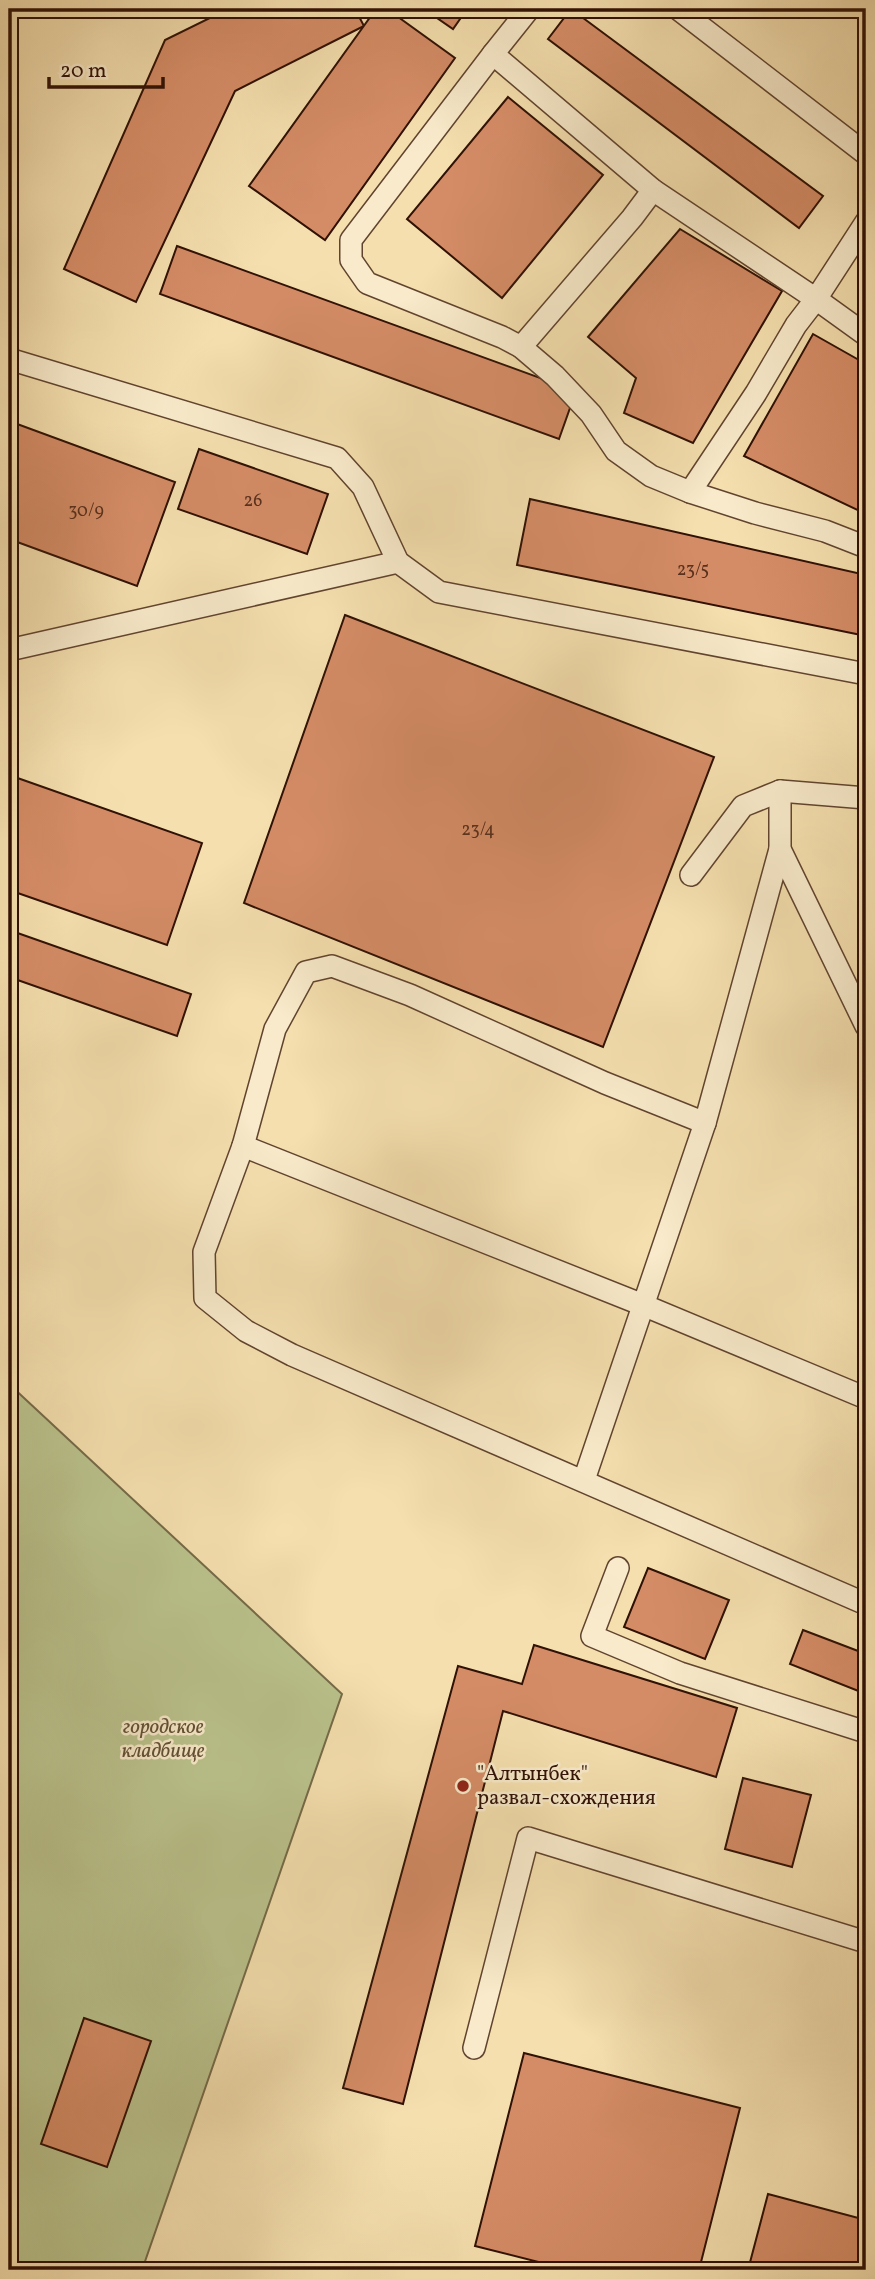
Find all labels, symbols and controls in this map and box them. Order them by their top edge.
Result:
scale bar [49,46,163,90]
text: 20 m [60,57,106,86]
house number: 26 [244,489,262,514]
house number: 30/9 [68,499,104,524]
house number: 23/5 [677,558,709,583]
house number: 23/4 [461,818,495,843]
park label: городское кладбище [122,1713,205,1766]
place label: "Алтынбек" развал-схождения [477,1760,656,1813]
marker: "Алтынбек" развал-схождения [455,1778,471,1794]

